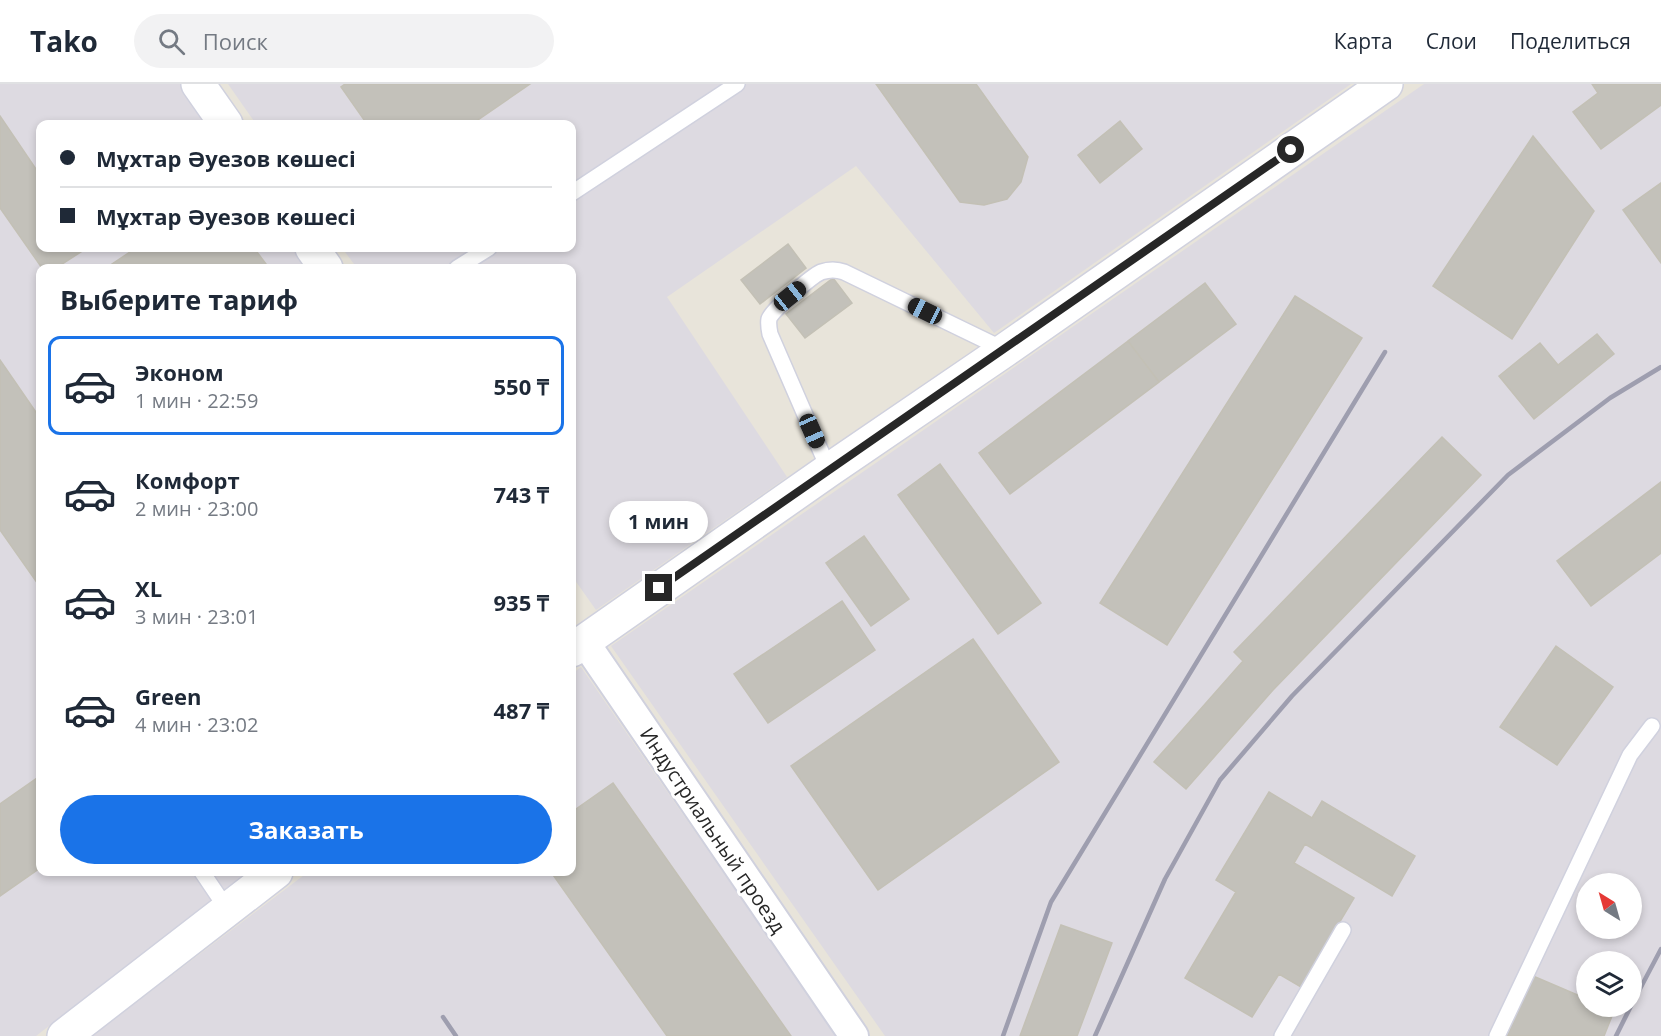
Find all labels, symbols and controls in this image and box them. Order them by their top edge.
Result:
search box [134,14,554,68]
text: Tako [30,22,98,60]
icon: search [155,25,188,58]
text: Поиск [203,26,268,56]
text: Карта [1334,27,1393,55]
text: Слои [1426,27,1477,55]
text: Поделиться [1510,27,1631,55]
route start [1277,136,1304,163]
text: Мұхтар Әуезов көшесі [96,143,356,173]
text: Мұхтар Әуезов көшесі [96,201,356,231]
car [770,278,810,314]
text: Выберите тариф [60,281,298,318]
car [905,295,945,327]
text: Эконом [135,357,224,387]
icon: car [63,359,117,413]
text: 550 ₸ [494,371,549,401]
text: 1 мин · 22:59 [135,387,258,414]
car [796,411,828,451]
text: Комфорт [135,465,240,495]
icon: car [63,467,117,521]
text: 743 ₸ [494,479,549,509]
text: 2 мин · 23:00 [135,495,258,522]
callout: 1 мин [610,501,708,543]
text: 1 мин [628,508,689,535]
text: XL [135,573,162,603]
route end [645,574,672,601]
icon: car [63,575,117,629]
text: 935 ₸ [494,587,549,617]
text: 3 мин · 23:01 [135,603,258,630]
text: Green [135,681,201,711]
icon: car [63,683,117,737]
text: 487 ₸ [494,695,549,725]
text: 4 мин · 23:02 [135,711,258,738]
street label: Индустриальный проезд [634,722,792,939]
button: Заказать [60,795,552,864]
north arrow [1576,873,1642,939]
map controls [1576,873,1642,1017]
button: layers [1576,951,1642,1017]

